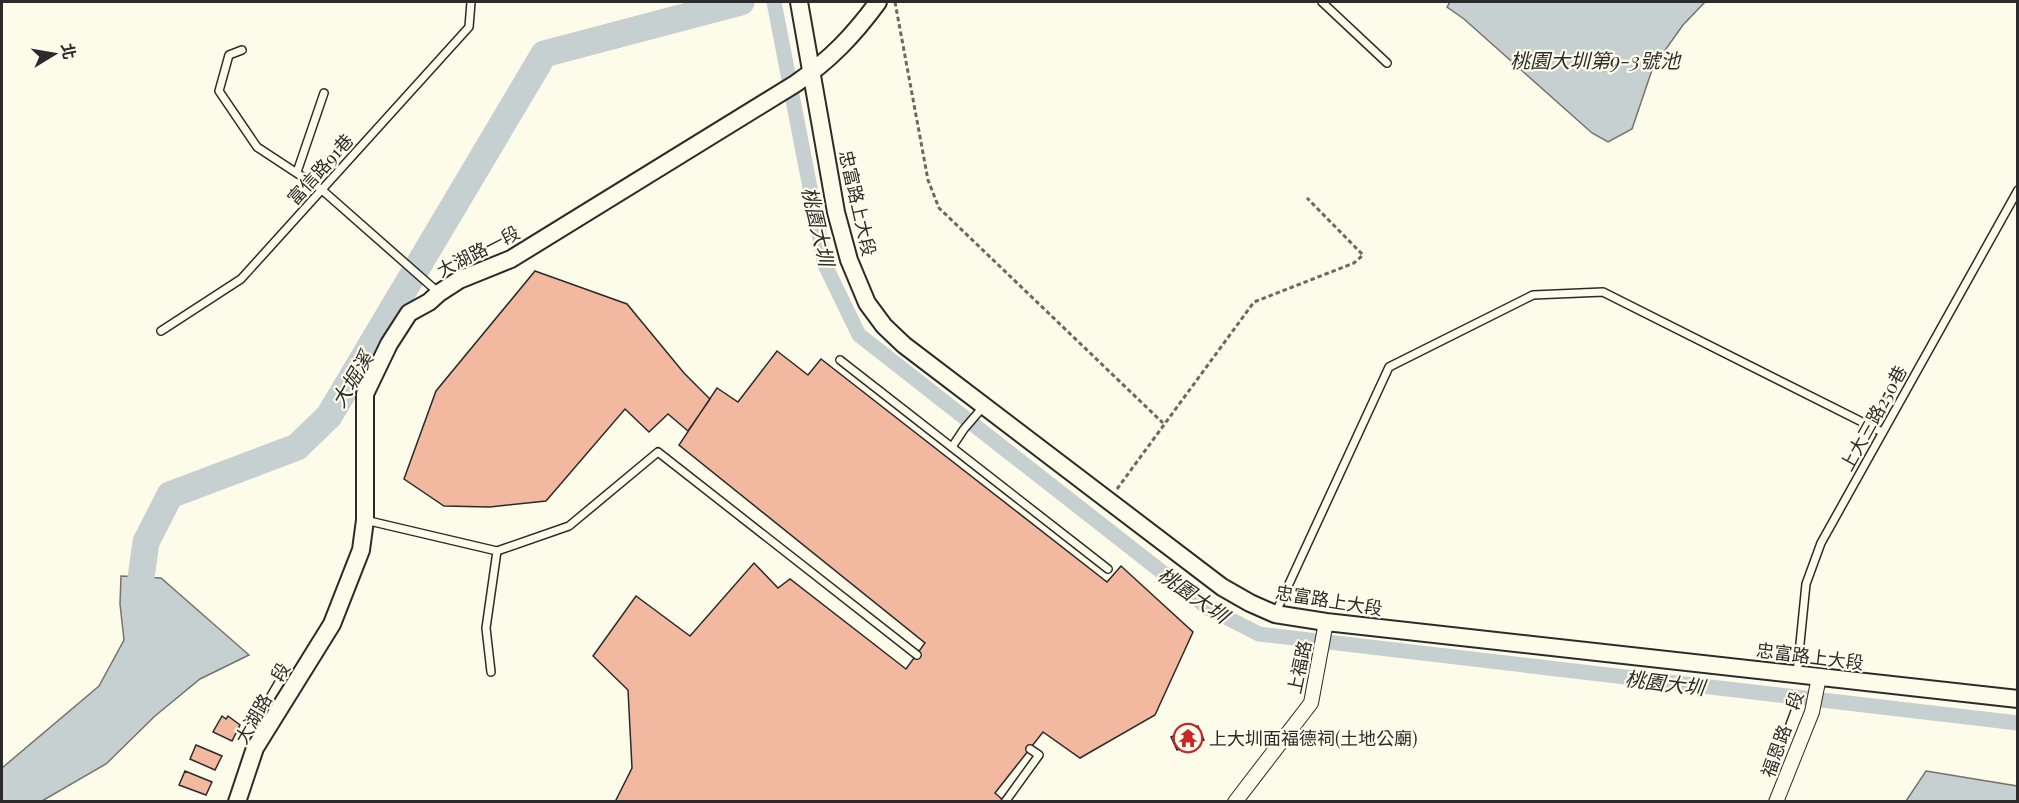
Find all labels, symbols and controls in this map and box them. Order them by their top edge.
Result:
north arrow [24,24,84,84]
text: 北 [57,41,81,61]
water label: 桃園大圳第9-3號池 [1510,46,1682,73]
street label: 富信路91巷 [282,128,358,210]
street label: 忠富路上大段 [834,148,882,258]
water label: 桃園大圳 [797,184,842,271]
street label: 大湖路一段 [432,220,524,282]
water label: 大堀溪 [324,344,380,412]
street label: 上大三路250巷 [1834,361,1912,475]
water label: 桃園大圳 [1153,560,1237,630]
street label: 忠富路上大段 [1274,580,1384,620]
street label: 上福路 [1282,638,1316,696]
street label: 忠富路上大段 [1755,638,1865,674]
street label: 大湖路一段 [229,658,295,748]
water label: 桃園大圳 [1624,664,1709,701]
street label: 福恩路一段 [1755,688,1809,780]
temple icon: 上大圳面福德祠(土地公廟) [1172,722,1204,754]
place label: 上大圳面福德祠(土地公廟) [1209,726,1418,750]

